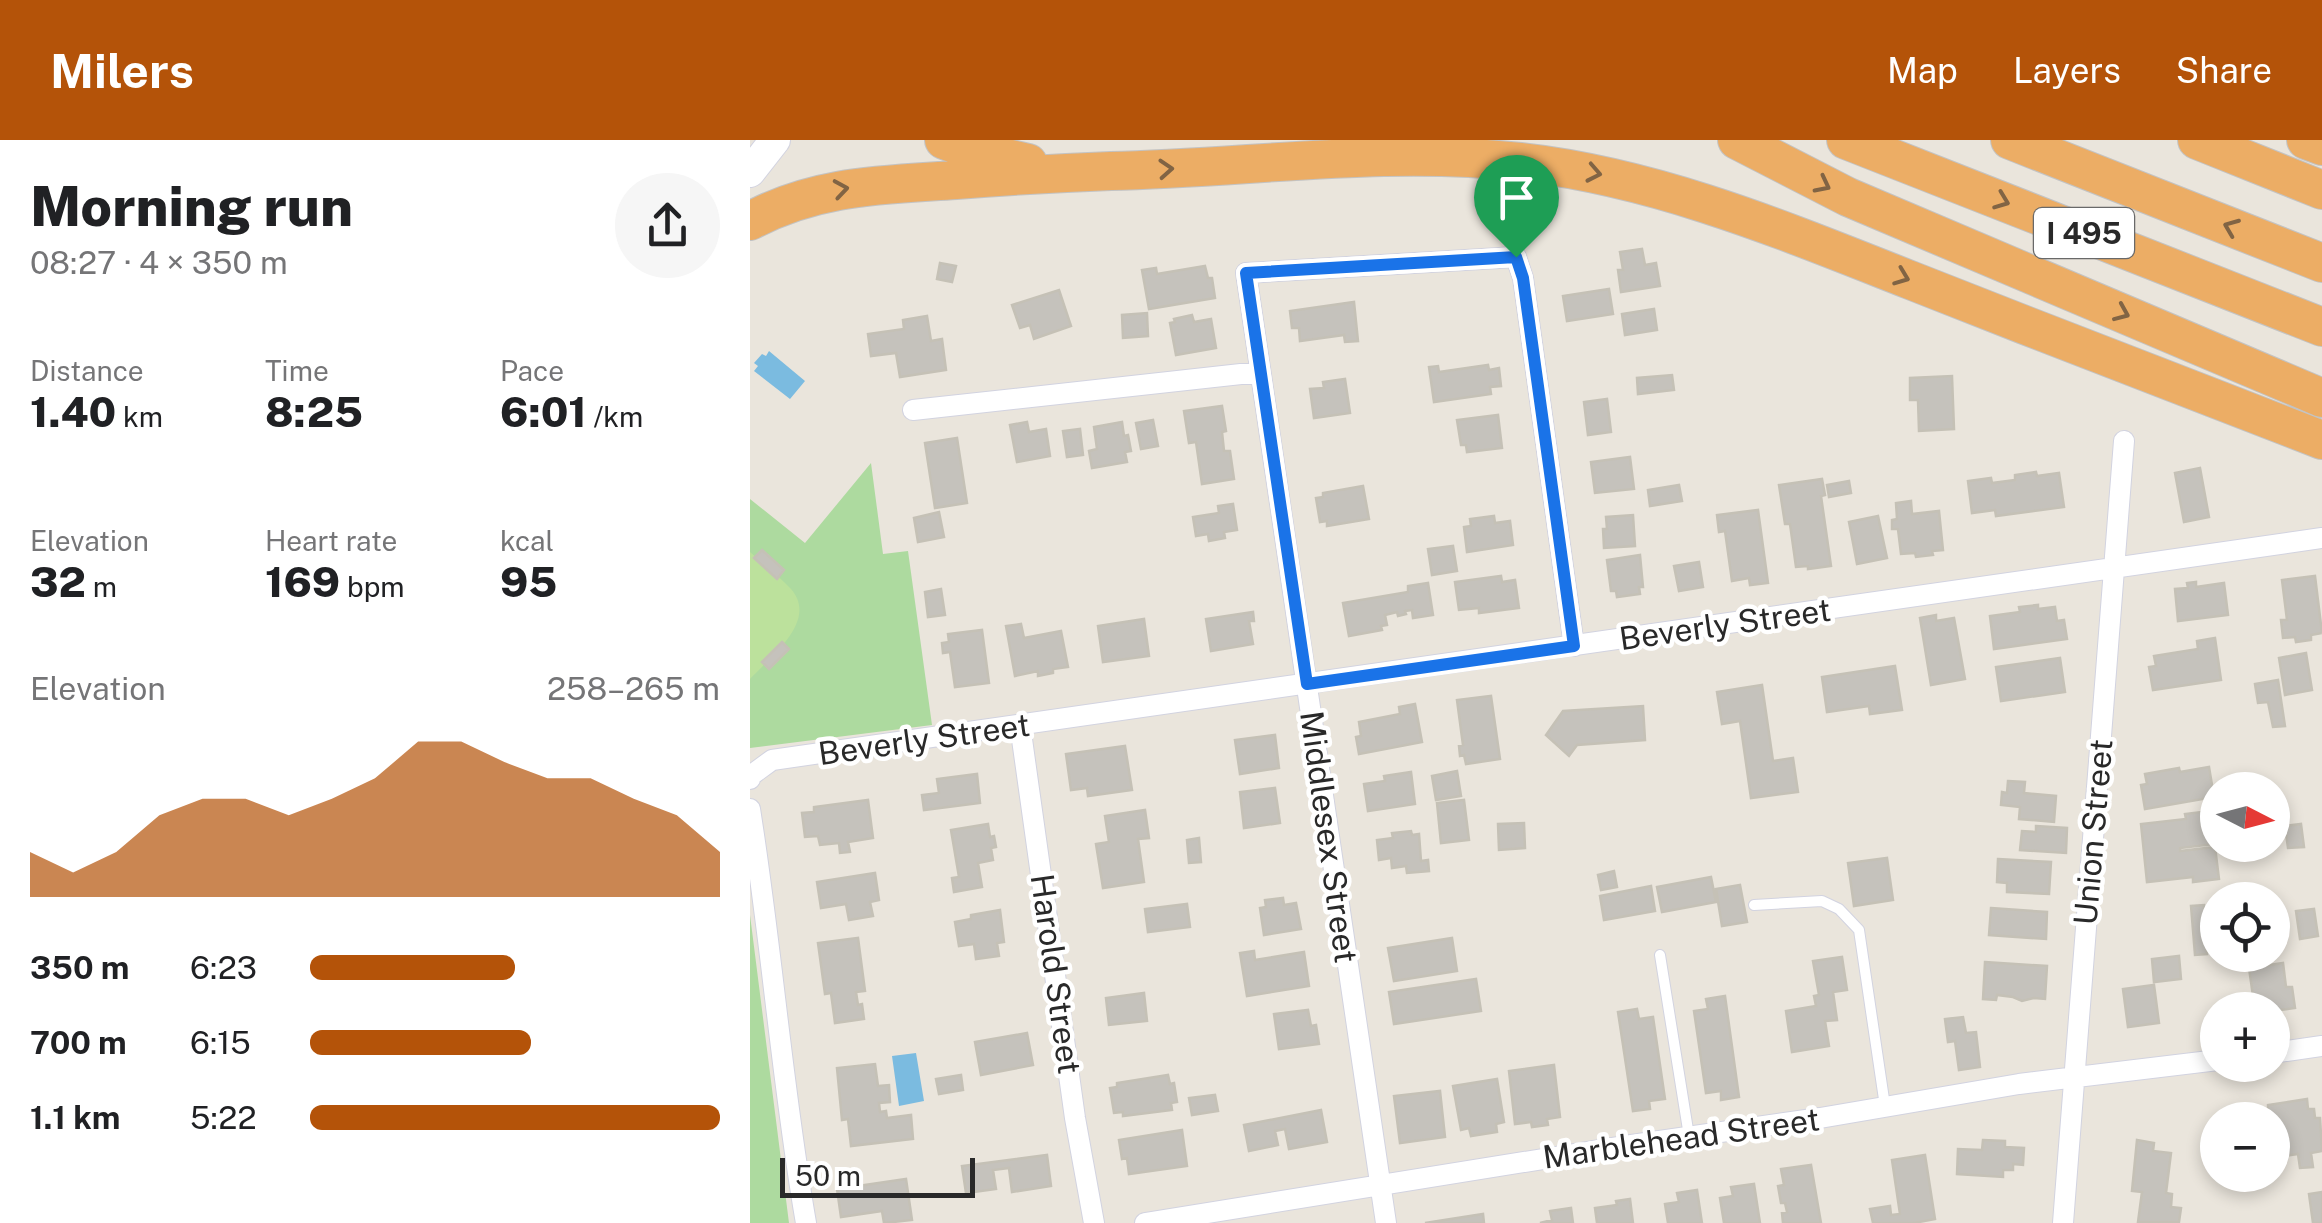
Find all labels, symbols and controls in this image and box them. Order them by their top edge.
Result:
text: Milers [50,42,194,99]
text: Map [1887,50,1958,91]
text: Layers [2013,50,2121,91]
text: Share [2176,50,2272,91]
pin [1474,155,1559,258]
one-way arrow [1158,159,1174,181]
one-way arrow [1586,162,1602,183]
icon: arrive [1489,170,1544,225]
button: share [615,173,720,278]
one-way arrow [1813,173,1831,192]
text: Morning run [30,174,353,238]
one-way arrow [833,179,850,200]
one-way arrow [1993,189,2010,209]
road number: I 495 [2034,208,2134,258]
one-way arrow [2224,219,2241,239]
text: 08:27 · 4 × 350 m [30,244,288,281]
one-way arrow [1892,265,1909,285]
one-way arrow [2112,301,2130,321]
text: Distance [30,354,144,387]
text: Time [265,354,329,387]
text: Pace [500,354,564,387]
text: 1.40 [30,387,116,436]
text: 8:25 [265,387,363,436]
text: 6:01 [500,387,587,436]
text: km [116,400,163,433]
text: /km [587,400,643,433]
text: Elevation [30,524,149,557]
text: Heart rate [265,524,397,557]
text: kcal [500,524,554,557]
text: 32 [30,557,86,606]
text: 169 [265,557,340,606]
text: 95 [500,557,557,606]
text: m [86,570,117,603]
text: bpm [340,570,405,603]
street label: Beverly Street [1617,591,1833,657]
text: Elevation [30,670,166,707]
text: 258–265 m [547,670,720,707]
street label: Beverly Street [816,706,1032,772]
street label: Middlesex Street [1293,709,1365,965]
street label: Union Street [2066,737,2120,927]
north arrow [2200,772,2290,862]
map controls [2200,772,2290,1192]
street label: Harold Street [1024,872,1088,1076]
button: locate [2200,882,2290,972]
text: 350 m [30,949,129,986]
text: 6:23 [190,949,257,986]
button: + [2200,992,2290,1082]
text: 700 m [30,1024,127,1061]
text: 6:15 [190,1024,251,1061]
text: 1.1 km [30,1099,120,1136]
text: 5:22 [190,1099,257,1136]
street label: Marblehead Street [1540,1100,1822,1176]
button: − [2200,1102,2290,1192]
scale bar [780,1153,975,1198]
text: 50 m [795,1159,861,1192]

